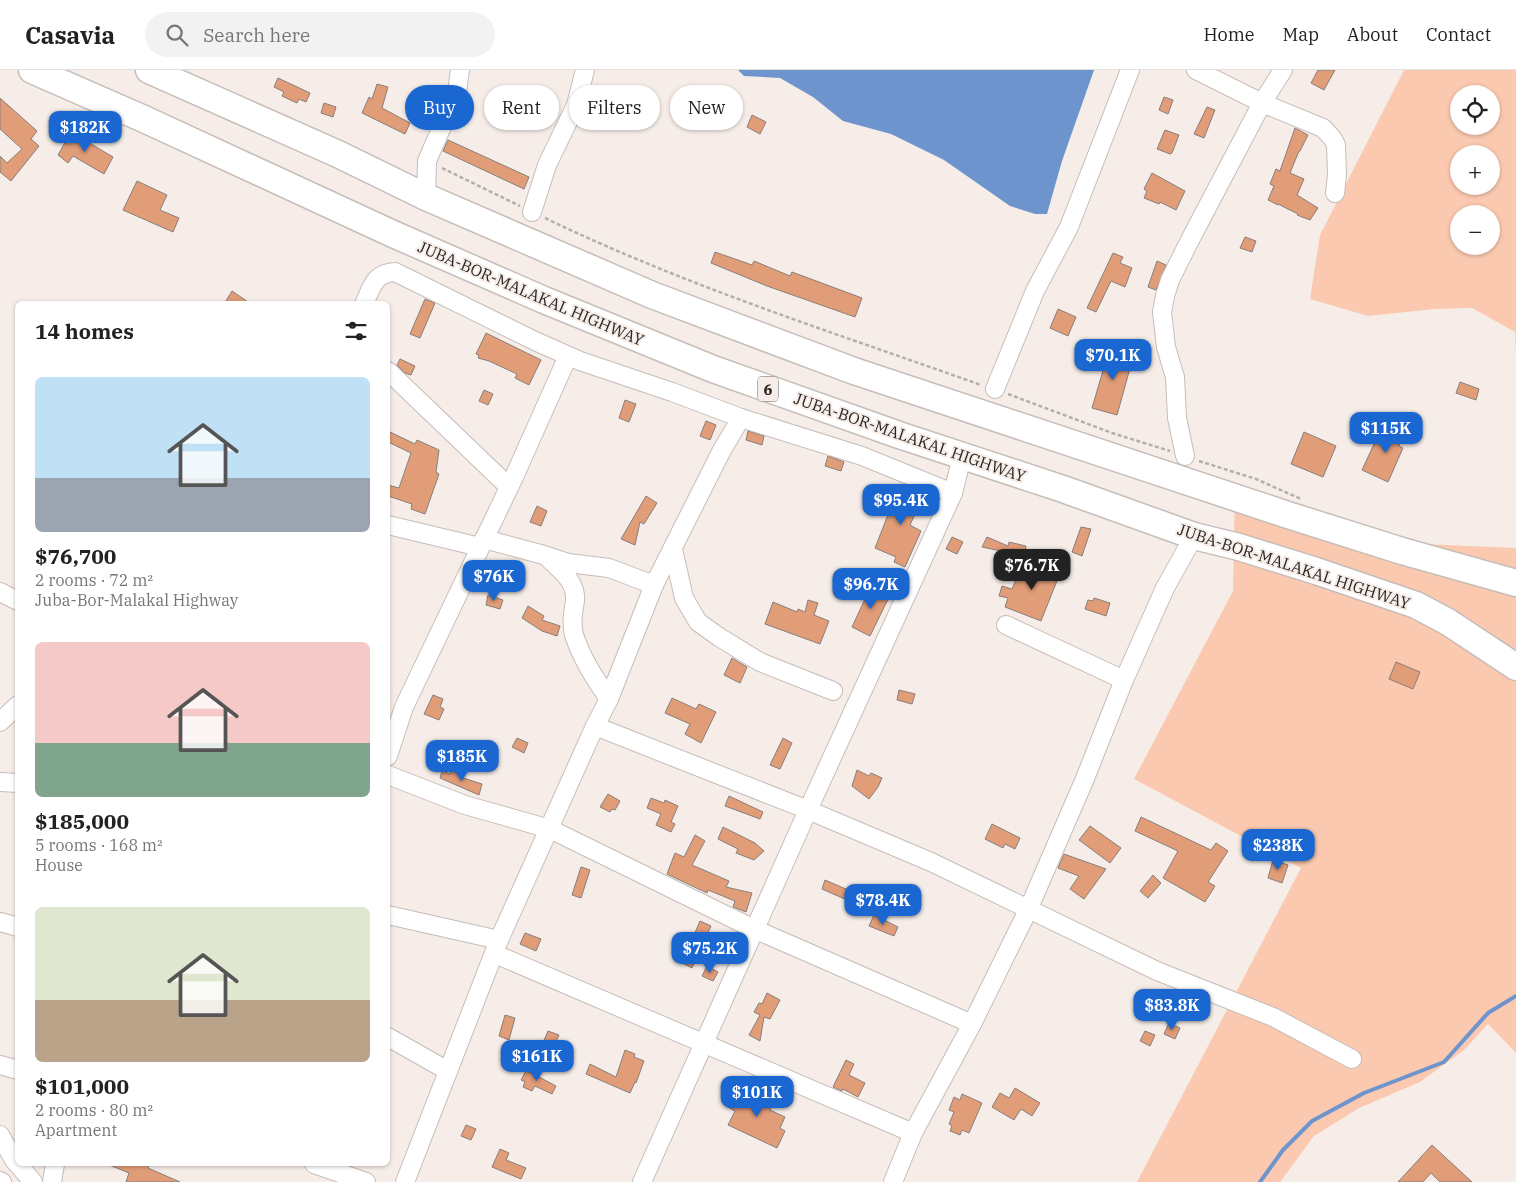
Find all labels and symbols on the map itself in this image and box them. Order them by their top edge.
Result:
pin: $182K [50,111,120,153]
street label: JUBA-BOR-MALAKAL HIGHWAY [415,236,647,350]
pin: $70.1K [1072,338,1154,381]
road number: 6 [758,376,778,402]
street label: JUBA-BOR-MALAKAL HIGHWAY [792,388,1028,486]
pin: $115K [1351,412,1421,454]
pin: $95.4K [860,484,942,526]
street label: JUBA-BOR-MALAKAL HIGHWAY [1175,519,1413,613]
pin: $76.7K [991,548,1073,591]
pin: $76K [464,560,524,602]
pin: $96.7K [830,568,912,610]
pin: $185K [427,740,497,782]
pin: $238K [1243,828,1313,871]
pin: $78.4K [842,884,924,926]
pin: $75.2K [669,932,751,974]
pin: $83.8K [1131,988,1213,1031]
pin: $161K [502,1040,572,1082]
pin: $101K [722,1076,792,1118]

